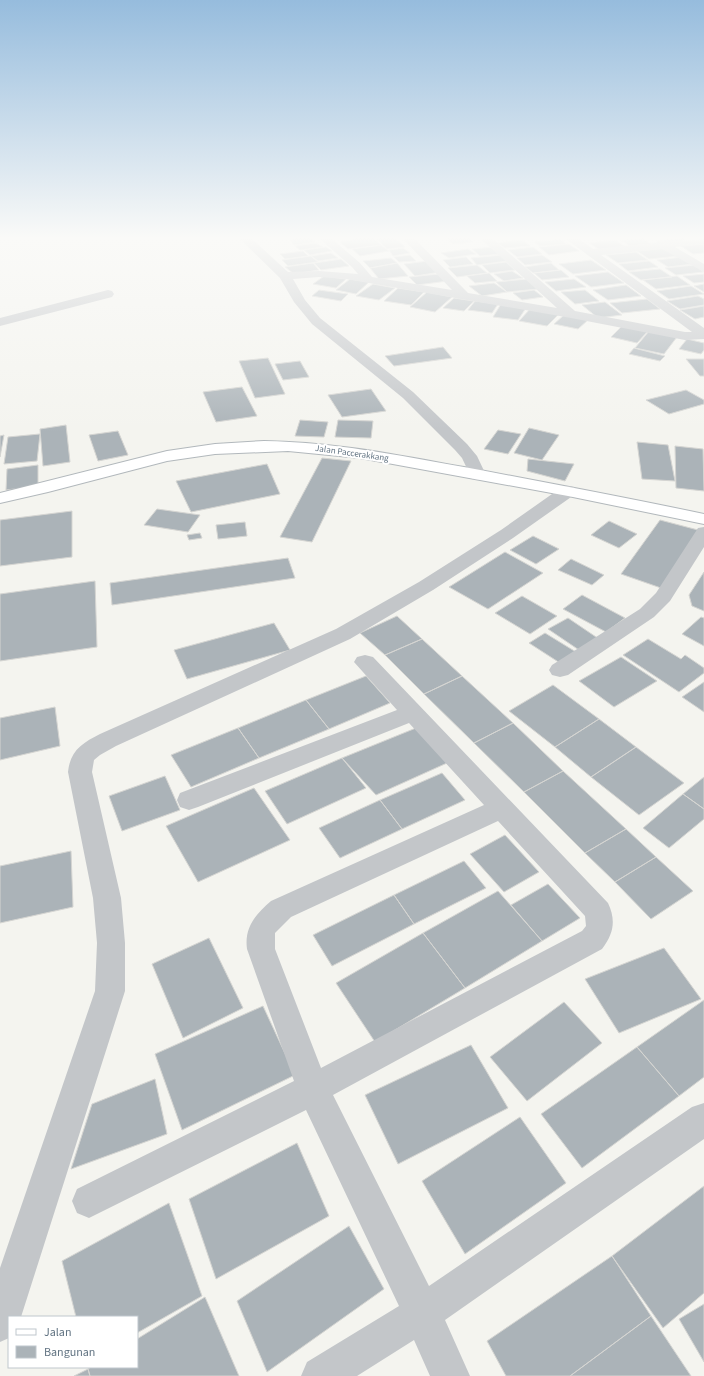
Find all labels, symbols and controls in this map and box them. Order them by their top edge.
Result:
street label: Jalan Paccerakkang [314,442,390,465]
legend [8,1316,138,1368]
text: Jalan [44,1324,71,1341]
text: Bangunan [44,1344,95,1361]

